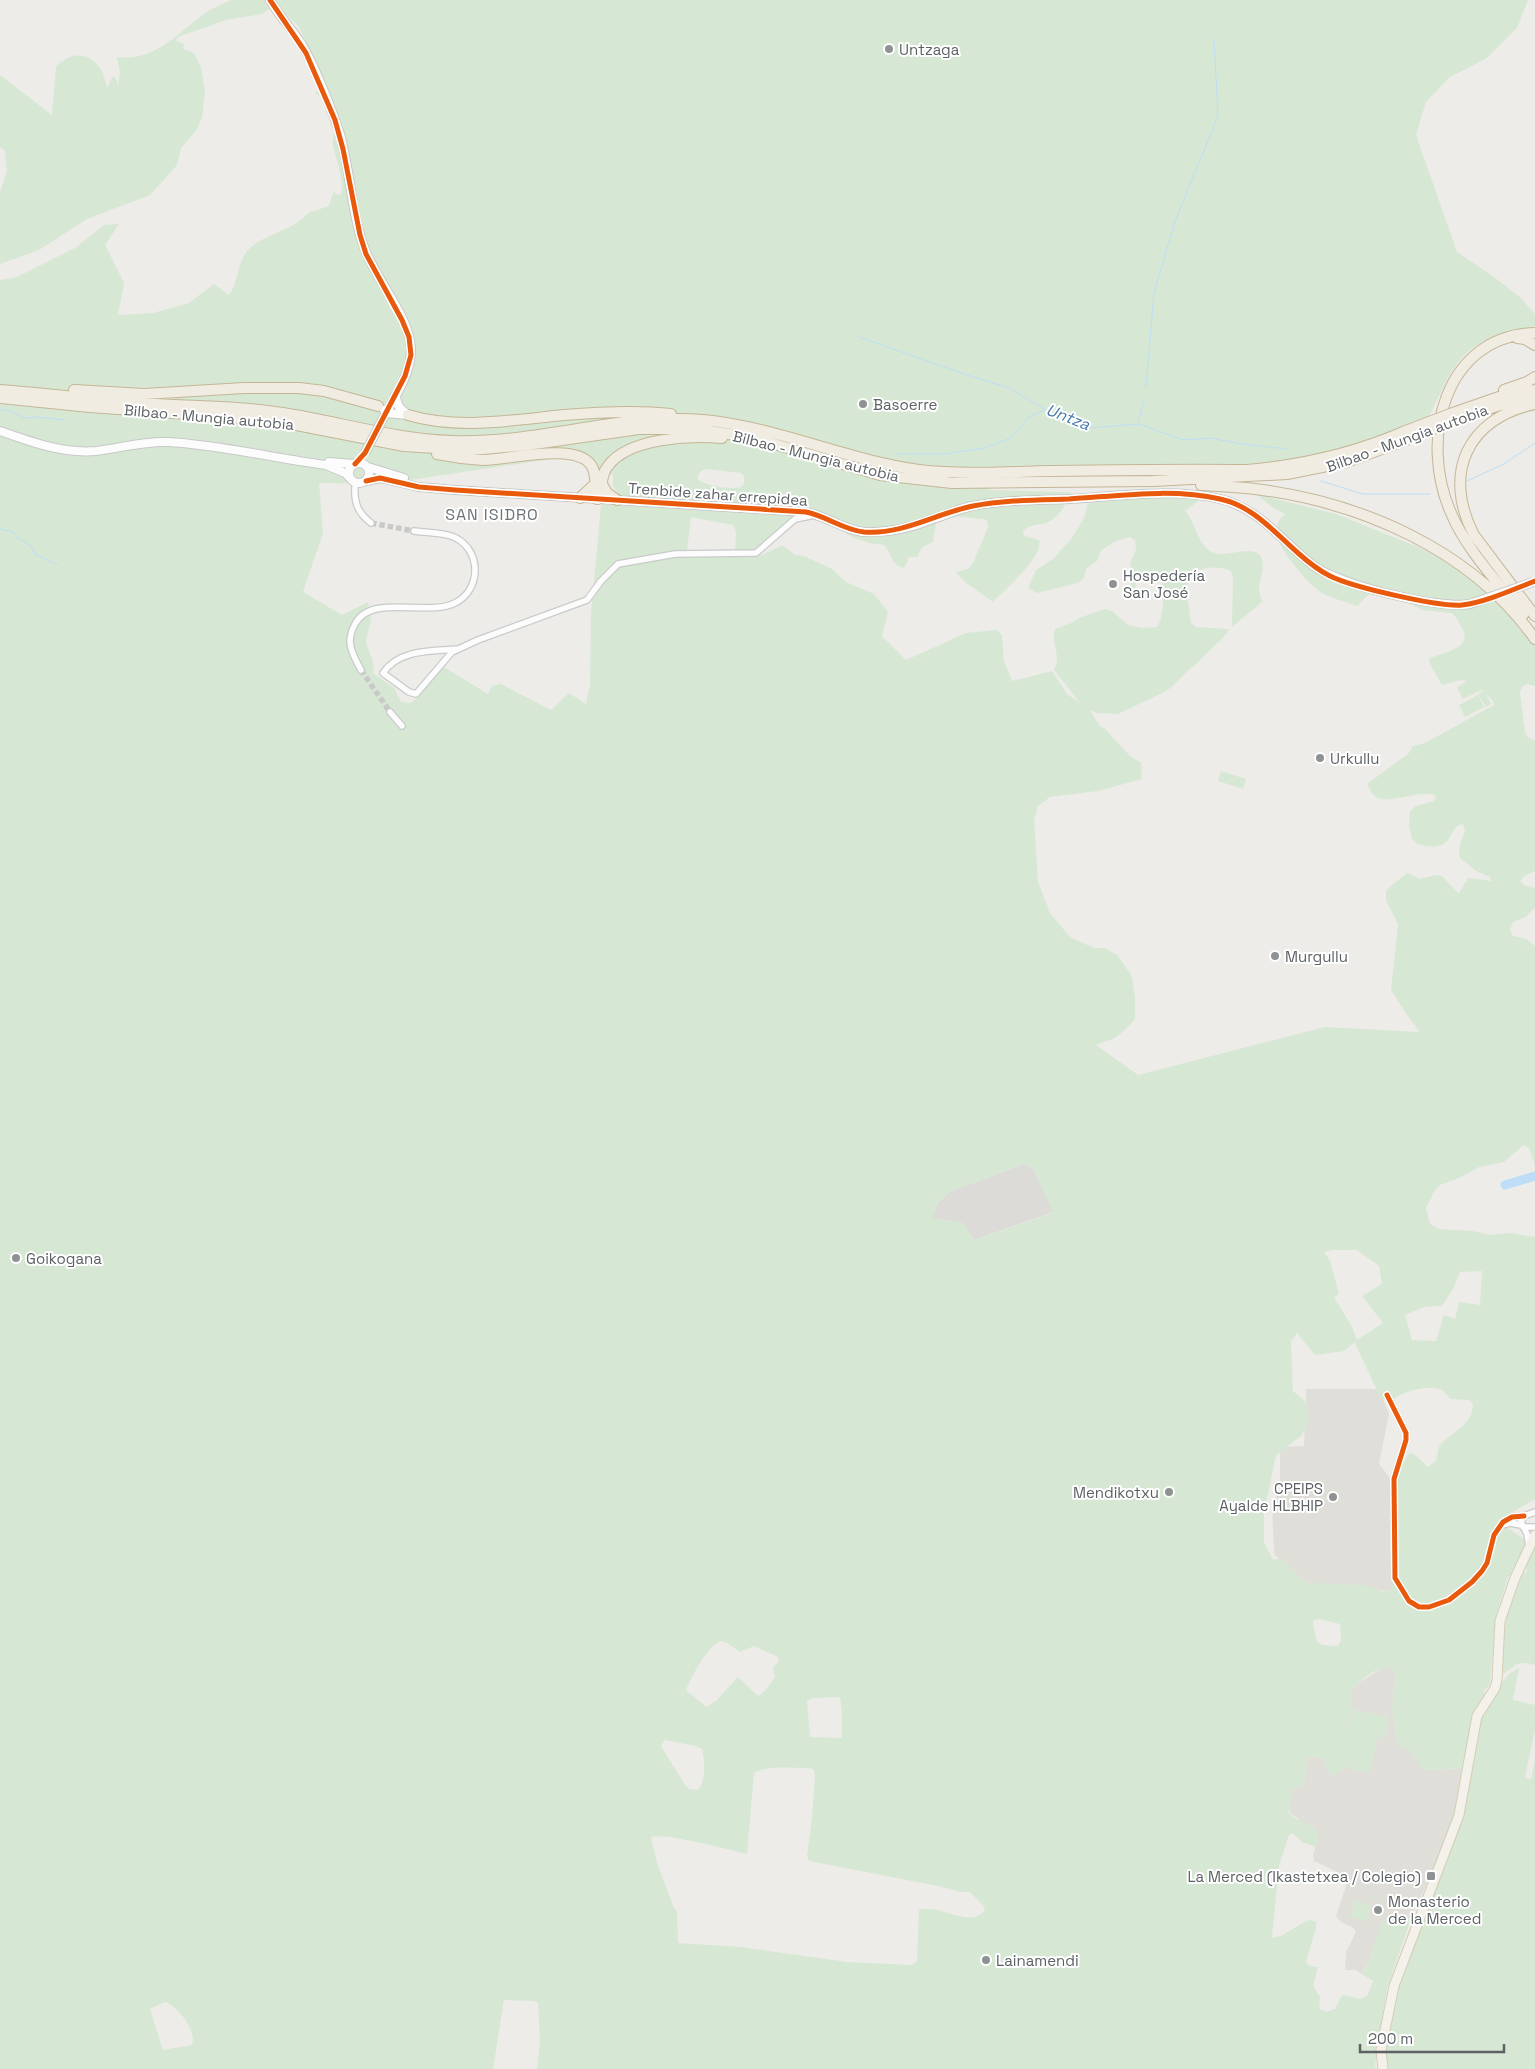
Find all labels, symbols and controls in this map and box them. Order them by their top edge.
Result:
place label: Untzaga [899,40,960,59]
marker: Untzaga [883,43,895,55]
place label: Basoerre [873,395,938,414]
marker: Basoerre [857,398,869,410]
water label: Untza [1043,399,1094,435]
street label: Bilbao - Mungia autobia [123,400,295,434]
street label: Bilbao - Mungia autobia [1323,400,1491,476]
street label: Bilbao - Mungia autobia [731,426,902,486]
street label: Trenbide zahar errepidea [628,478,809,510]
district label: SAN ISIDRO [445,504,539,525]
place label: Hospedería San José [1123,566,1205,602]
marker: Hospedería San José [1107,578,1119,590]
place label: Urkullu [1330,749,1379,768]
marker: Urkullu [1314,752,1326,764]
place label: Murgullu [1285,947,1348,966]
marker: Murgullu [1269,950,1281,962]
place label: Goikogana [26,1249,102,1268]
marker: Goikogana [10,1252,22,1264]
place label: CPEIPS Ayalde HLBHIP [1219,1479,1323,1515]
place label: Mendikotxu [1073,1483,1159,1502]
marker: Mendikotxu [1163,1486,1175,1498]
marker: CPEIPS Ayalde HLBHIP [1327,1491,1339,1503]
place label: La Merced (Ikastetxea / Colegio) [1187,1867,1421,1887]
marker: La Merced (Ikastetxea / Colegio) [1425,1870,1437,1882]
place label: Monasterio de la Merced [1388,1892,1481,1928]
marker: Monasterio de la Merced [1372,1904,1384,1916]
place label: Lainamendi [996,1951,1079,1970]
marker: Lainamendi [980,1954,992,1966]
scale bar [1360,2022,1504,2054]
text: 200 m [1368,2029,1413,2048]

